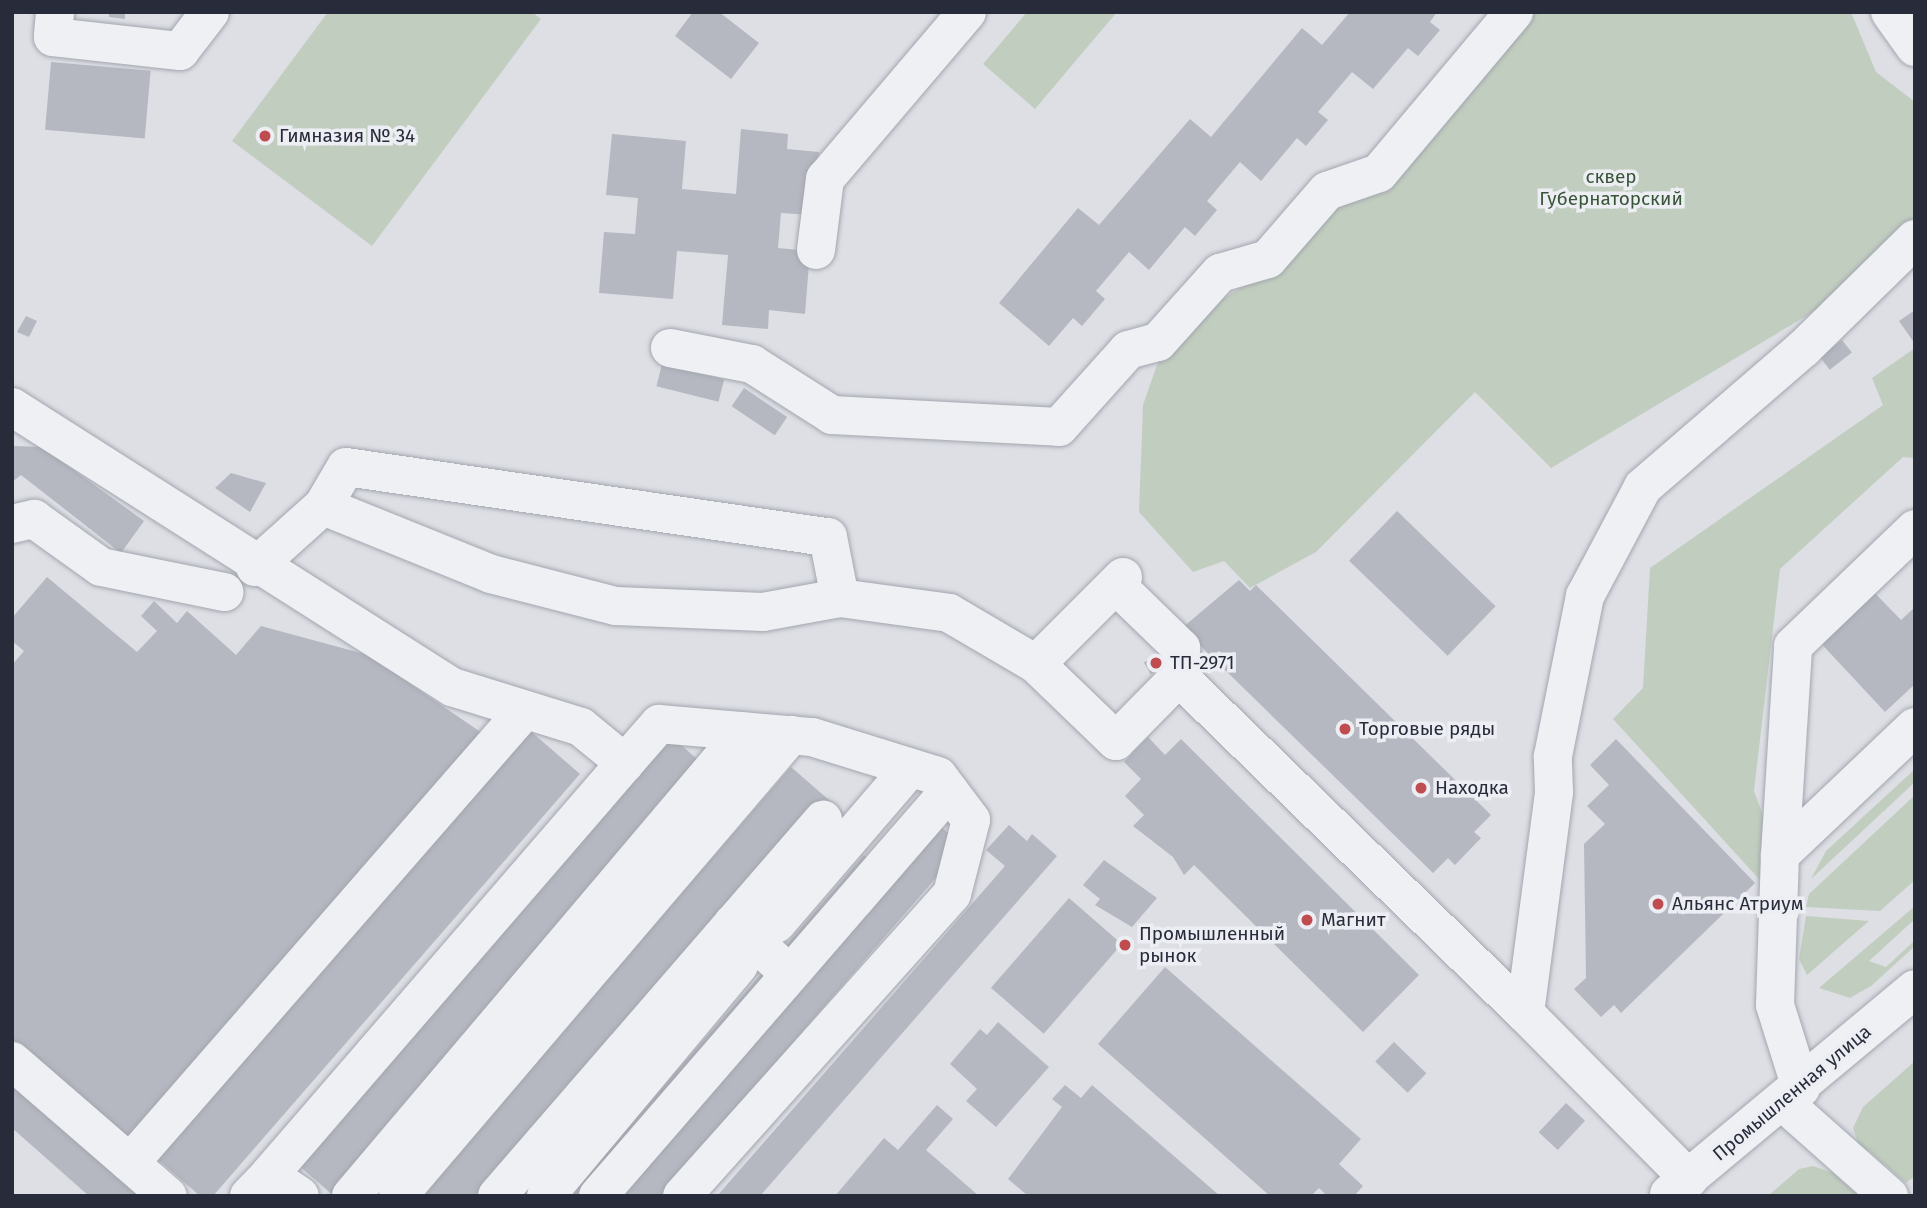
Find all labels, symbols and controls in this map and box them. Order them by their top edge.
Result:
place label: Гимназия № 34 [279,125,415,147]
marker: Гимназия № 34 [257,128,273,144]
park label: сквер Губернаторский [1539,166,1683,210]
place label: ТП-2971 [1170,652,1234,674]
marker: ТП-2971 [1148,655,1164,671]
place label: Торговые ряды [1359,718,1495,740]
marker: Торговые ряды [1337,721,1353,737]
place label: Находка [1435,777,1509,799]
marker: Находка [1413,780,1429,796]
place label: Альянс Атриум [1672,893,1803,915]
marker: Альянс Атриум [1650,896,1666,912]
place label: Магнит [1321,909,1386,931]
marker: Магнит [1299,912,1315,928]
place label: Промышленный рынок [1139,923,1285,967]
marker: Промышленный рынок [1117,937,1133,953]
street label: Промышленная улица [1708,1020,1876,1166]

